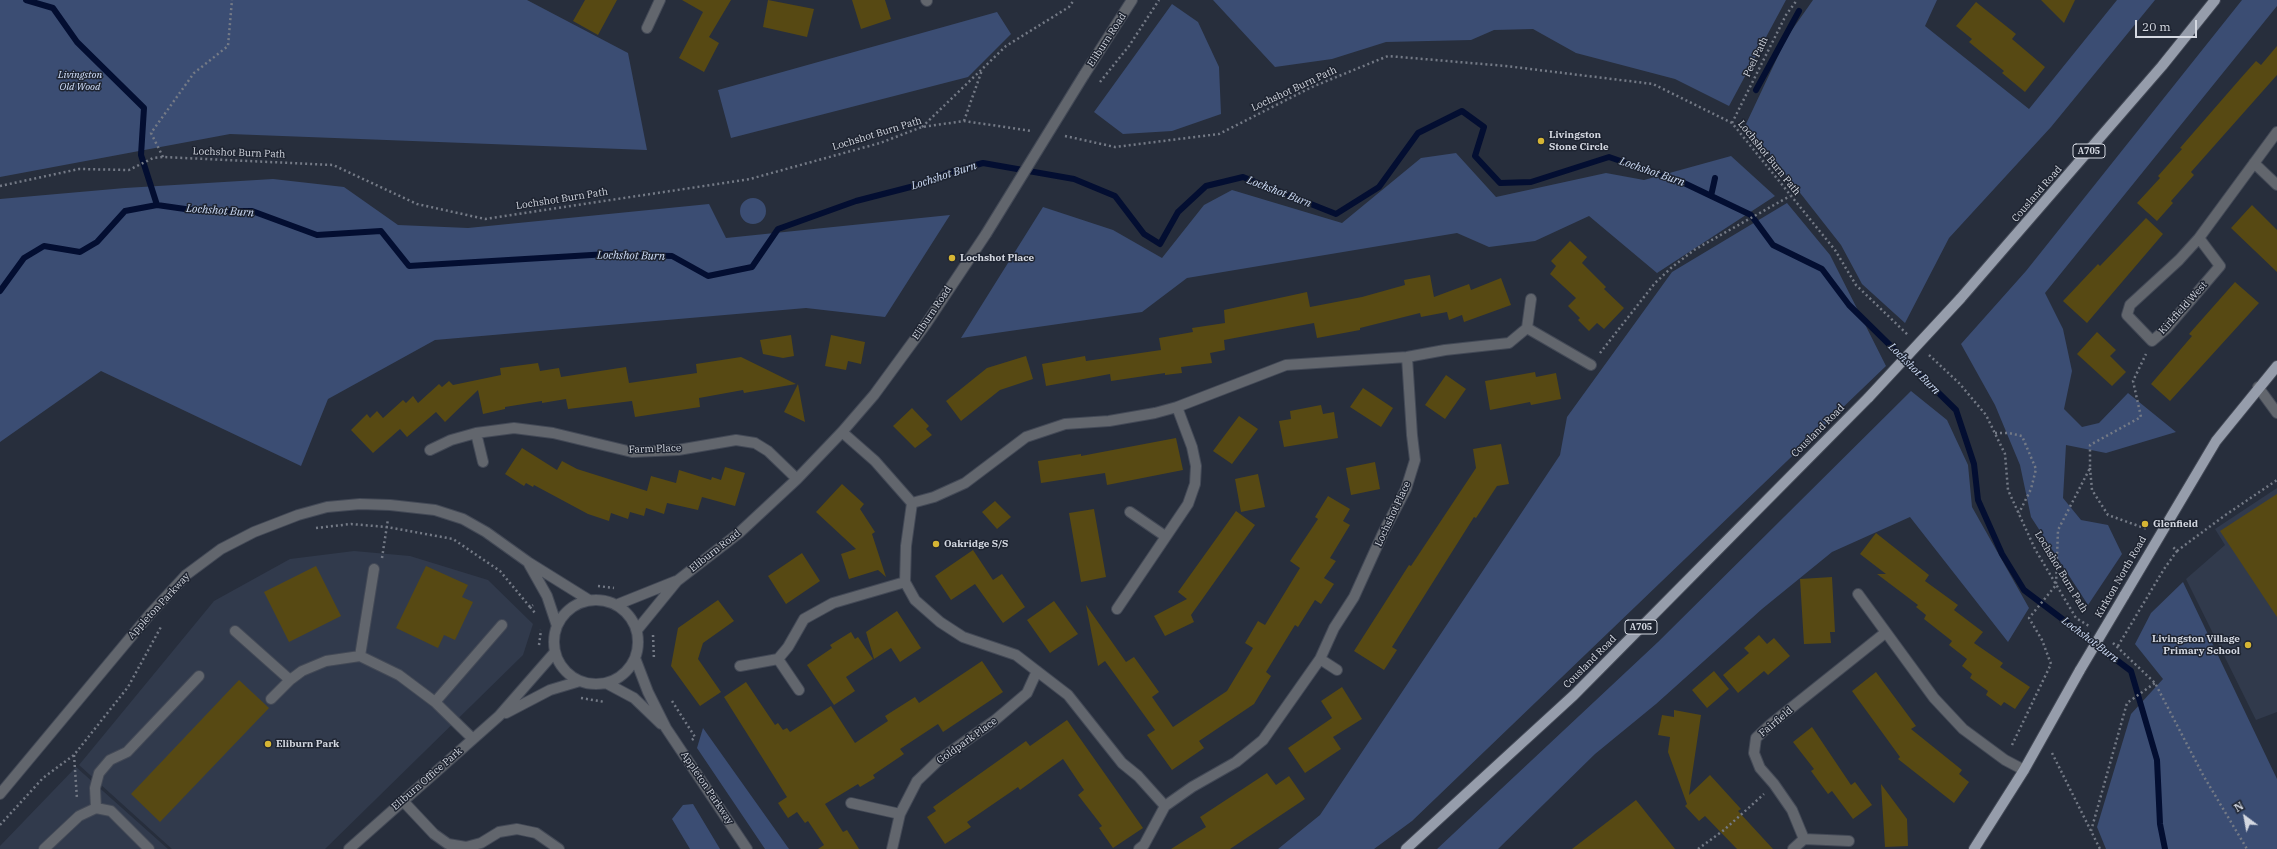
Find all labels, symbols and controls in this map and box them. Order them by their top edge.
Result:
street label: Eliburn Road [1085,11,1129,69]
scale bar [2137,12,2199,38]
text: 20 m [2142,19,2171,34]
street label: Peel Path [1741,35,1771,79]
street label: Lochshot Burn Path [1249,64,1339,114]
park label: Livingston Old Wood [58,69,102,92]
street label: Lochshot Burn Path [831,115,923,153]
street label: Lochshot Burn Path [1735,118,1803,198]
place label: Livingston Stone Circle [1549,129,1609,152]
marker: Livingston Stone Circle [1536,136,1546,146]
road number: A705 [2073,144,2105,158]
street label: Lochshot Burn Path [192,145,286,161]
water label: Lochshot Burn [1618,155,1686,189]
water label: Lochshot Burn [910,159,978,193]
street label: Cousland Road [2009,164,2065,224]
water label: Lochshot Burn [1245,174,1313,210]
street label: Lochshot Burn Path [515,186,609,212]
water label: Lochshot Burn [186,202,254,220]
water label: Lochshot Burn [597,249,665,263]
place label: Lochshot Place [960,252,1034,264]
marker: Lochshot Place [947,253,957,263]
street label: Kirkfield West [2156,279,2210,337]
street label: Eliburn Road [910,284,954,342]
water label: Lochshot Burn [1885,340,1943,398]
street label: Cousland Road [1789,402,1847,460]
street label: Farm Place [628,442,682,456]
street label: Lochshot Place [1373,479,1413,549]
place label: Glenfield [2153,518,2198,530]
marker: Glenfield [2140,519,2150,529]
street label: Eliburn Road [687,527,743,575]
street label: Lochshot Burn Path [2032,529,2090,615]
street label: Kirkton North Road [2093,534,2149,620]
place label: Oakridge S/S [944,538,1008,550]
marker: Oakridge S/S [931,539,941,549]
street label: Appleton Parkway [125,571,193,641]
water label: Lochshot Burn [2059,614,2121,666]
road number: A705 [1625,620,1657,634]
street label: Cousland Road [1561,633,1619,691]
place label: Livingston Village Primary School [2152,633,2240,656]
marker: Livingston Village Primary School [2243,640,2253,650]
street label: Fairfield [1757,705,1795,739]
street label: Goldpark Place [935,715,999,767]
place label: Eliburn Park [276,738,339,750]
marker: Eliburn Park [263,739,273,749]
street label: Eliburn Office Park [389,745,465,813]
street label: Appleton Parkway [678,749,736,827]
north arrow [2225,797,2265,837]
text: N [2231,799,2246,815]

